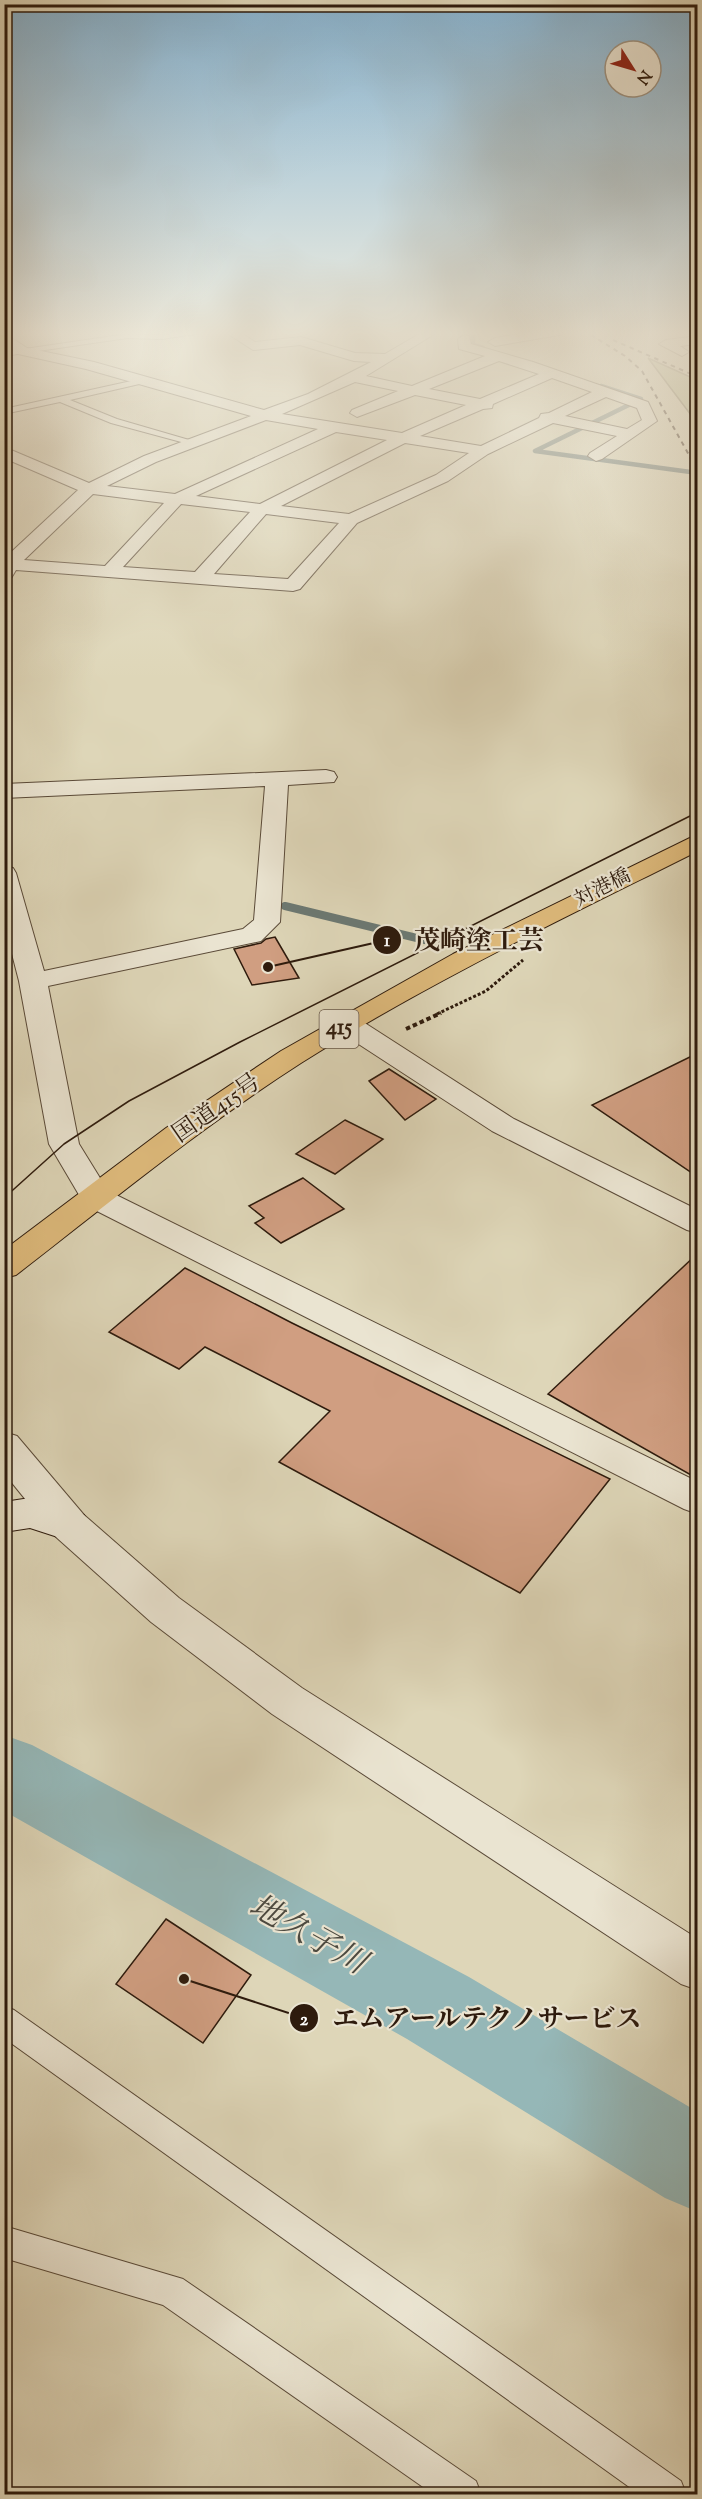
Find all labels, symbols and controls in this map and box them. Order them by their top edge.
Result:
north arrow [603,39,663,99]
text: N [630,64,656,89]
street label: 対港橋 [570,862,636,916]
callout: 茂崎塗工芸 [372,918,556,962]
text: 茂崎塗工芸 [414,924,544,961]
text: 1 [384,929,391,955]
road number: 415 [320,1010,358,1048]
street label: 国道415号 [166,1066,268,1152]
water label: 地久子川 [240,1885,377,1989]
callout: エムアールテクノサービス [289,1996,655,2040]
text: エムアールテクノサービス [332,2002,642,2039]
text: 2 [300,2008,309,2034]

